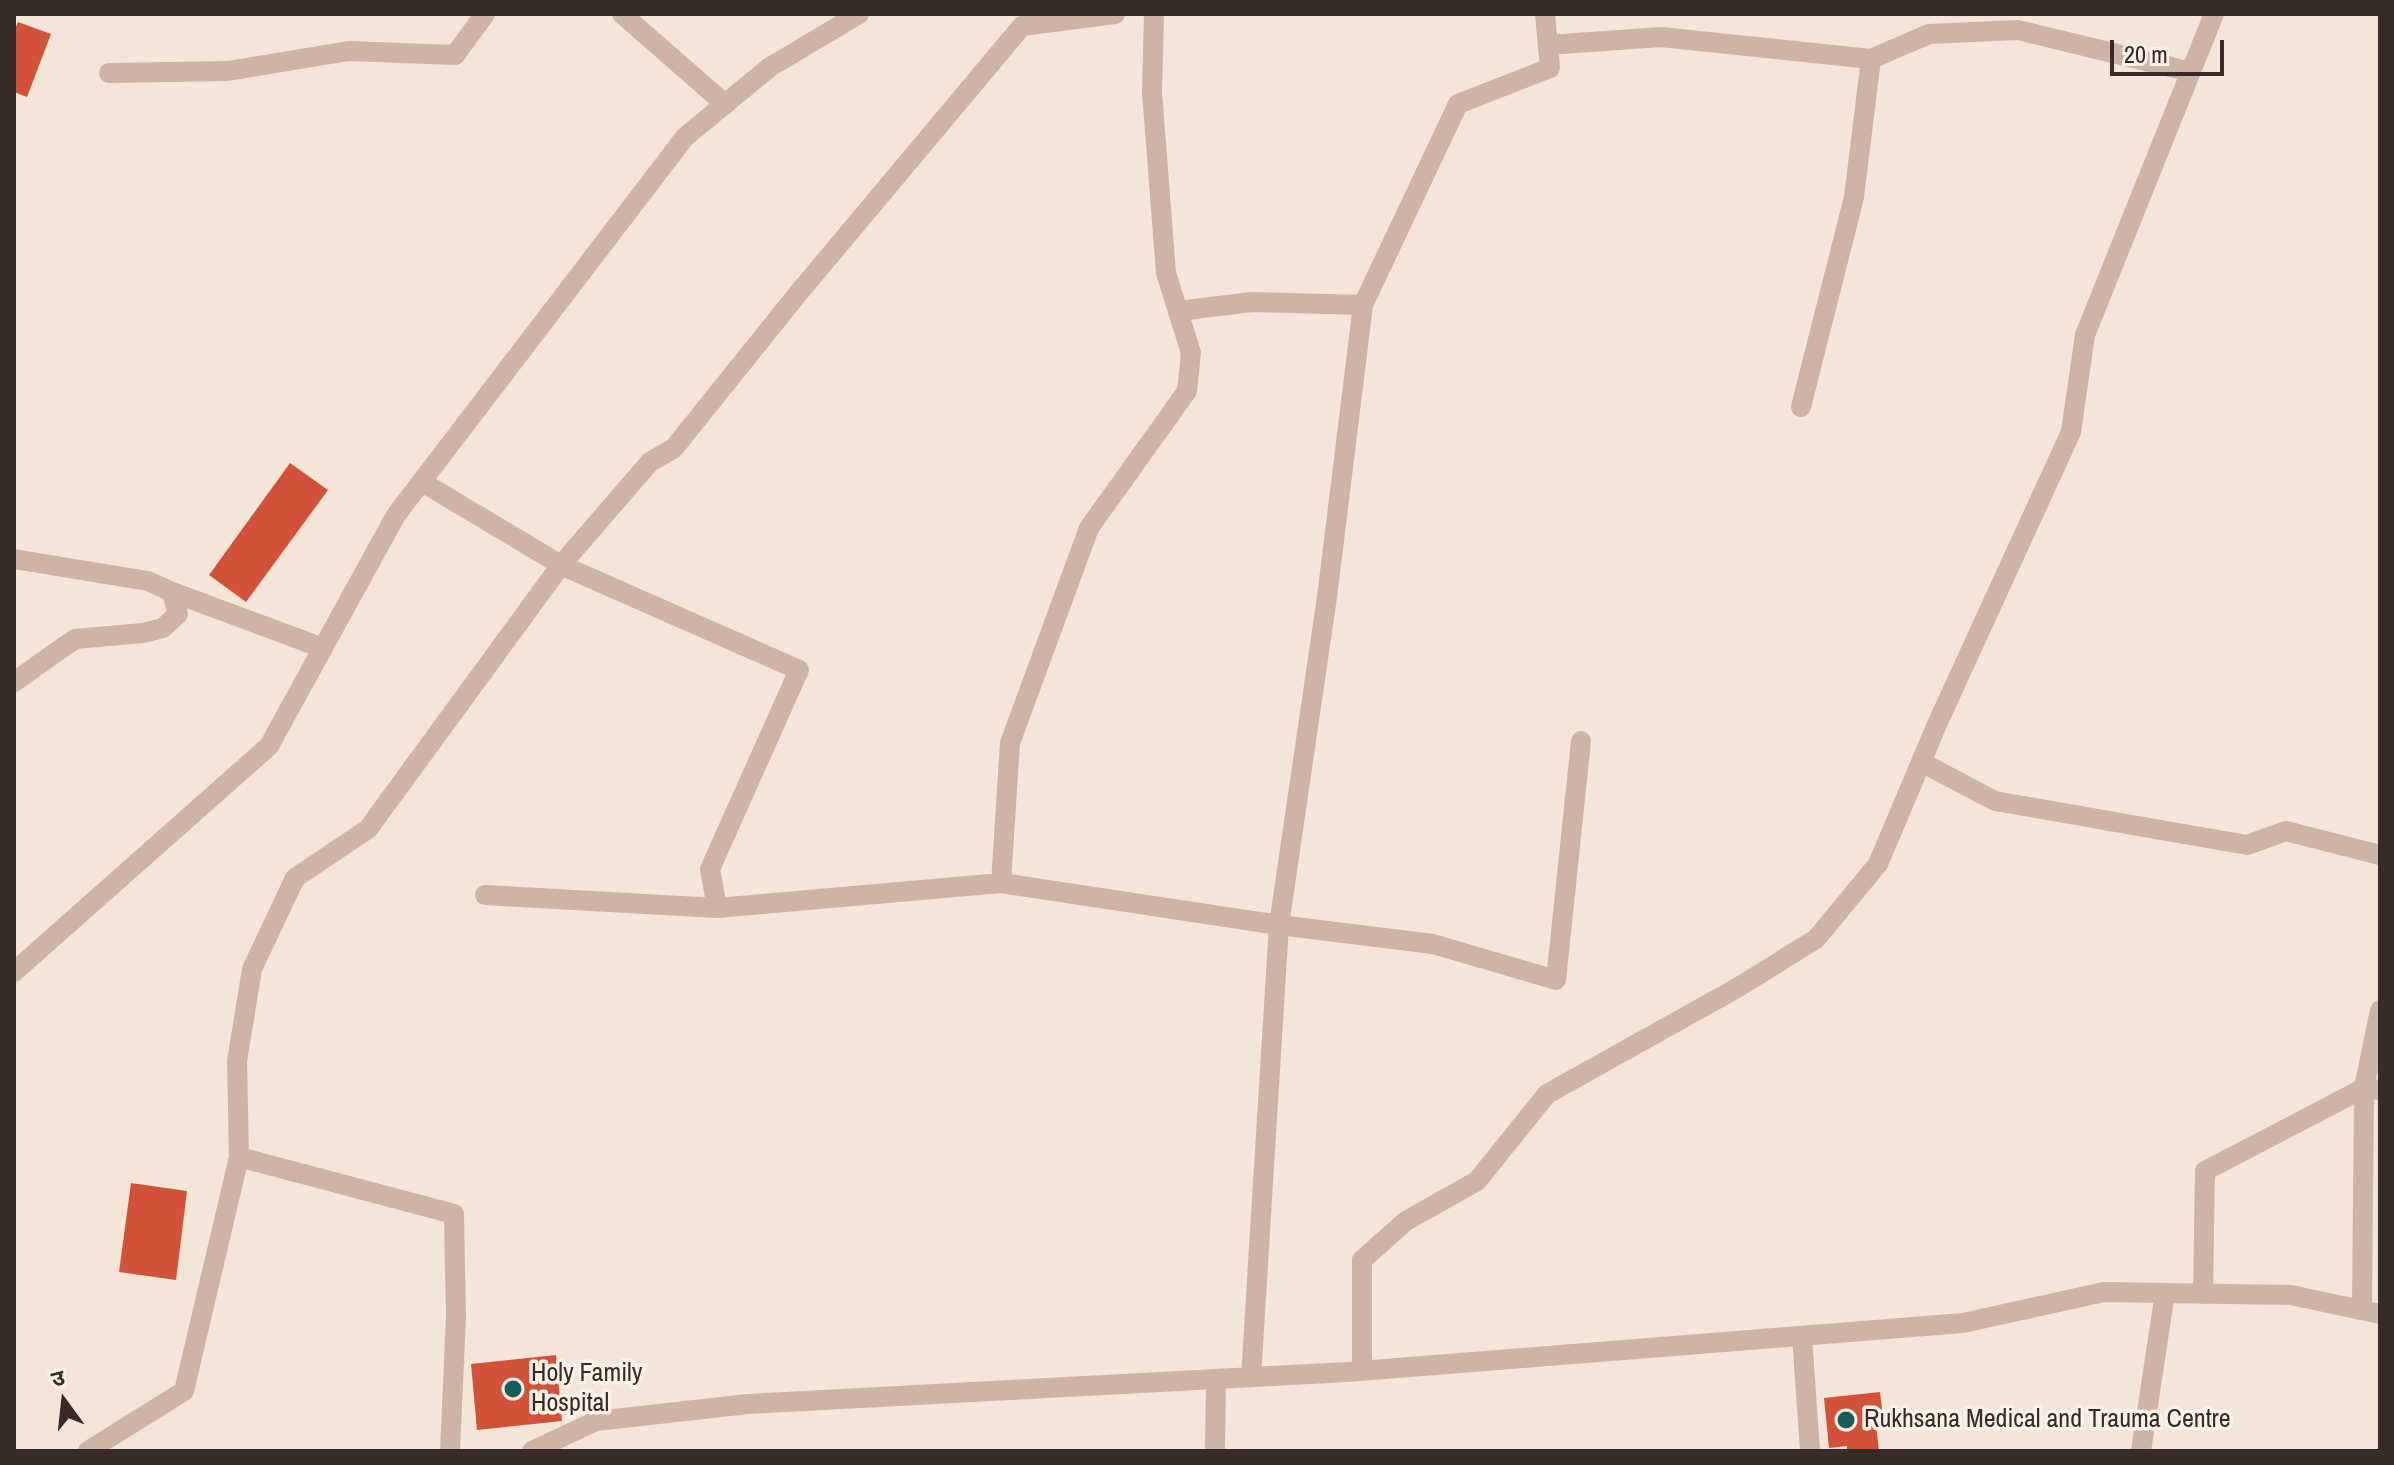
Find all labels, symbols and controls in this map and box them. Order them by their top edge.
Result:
scale bar [2114,24,2228,74]
text: 20 m [2124,38,2168,70]
place label: Holy Family Hospital [531,1358,642,1420]
north arrow [24,1361,104,1441]
text: उ [48,1362,68,1394]
marker: Holy Family Hospital [502,1378,524,1400]
place label: Rukhsana Medical and Trauma Centre [1864,1404,2231,1436]
marker: Rukhsana Medical and Trauma Centre [1835,1409,1857,1431]

